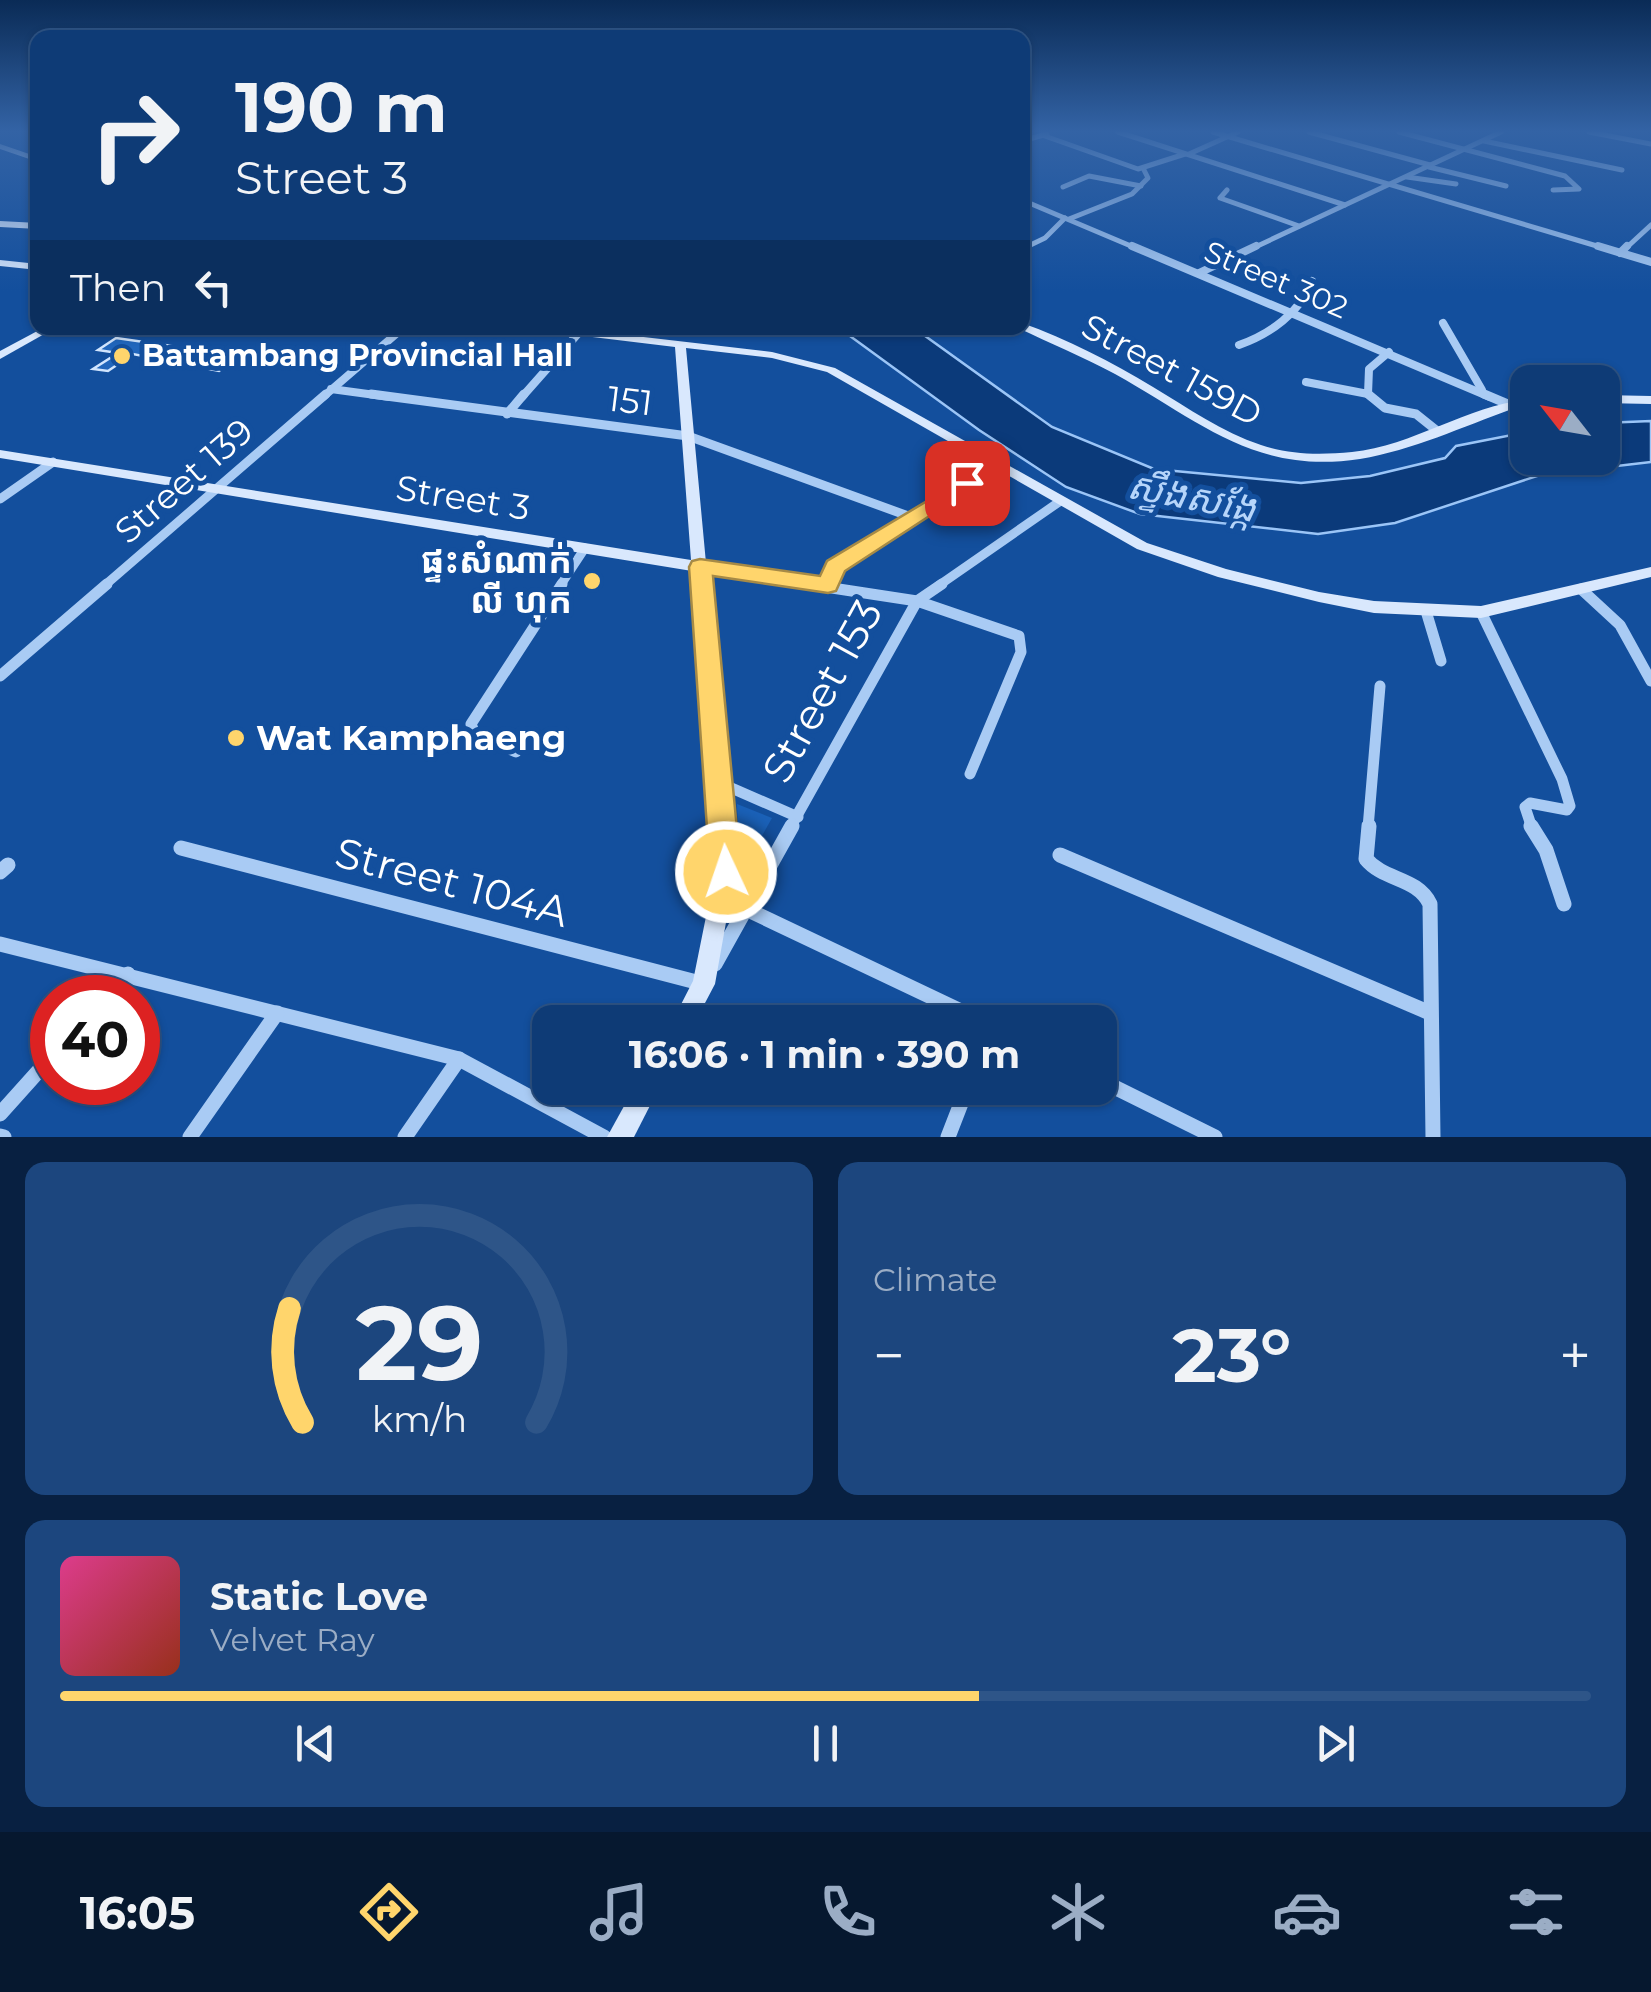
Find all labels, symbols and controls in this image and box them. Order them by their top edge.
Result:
text: 190 m [235,64,448,150]
icon: right [70,70,200,200]
text: Street 3 [235,150,408,205]
street label: Street 302 [1199,233,1354,326]
icon: left [186,260,241,315]
text: Then [70,264,166,311]
street label: Street 159D [1075,304,1270,435]
place label: Battambang Provincial Hall [142,337,573,374]
marker: Battambang Provincial Hall [111,345,133,367]
north arrow [1510,365,1620,475]
map controls [1510,365,1620,475]
street label: 151 [605,376,655,425]
street label: Street 139 [106,409,261,552]
pin [925,441,1010,526]
icon: arrive [940,456,995,511]
water label: ស្ទឹងសង្កែ [1124,461,1260,533]
street label: Street 3 [393,466,533,529]
place label: ផ្ទះសំណាក់ លី ហុក [421,539,572,623]
marker: ផ្ទះសំណាក់ លី ហុក [581,570,603,592]
street label: Street 153 [751,591,893,791]
place label: Wat Kamphaeng [256,716,566,759]
marker: Wat Kamphaeng [225,727,247,749]
position arrow [674,820,778,924]
street label: Street 104A [330,826,575,938]
speed limit sign: 40 [30,975,160,1105]
text: 16:06 · 1 min · 390 m [629,1031,1020,1078]
text: Climate [873,1260,997,1299]
text: 29 [355,1279,483,1406]
text: 23° [1173,1309,1291,1401]
text: − [873,1322,905,1389]
text: + [1559,1322,1591,1389]
text: km/h [371,1397,467,1441]
text: Static Love [210,1573,428,1620]
text: Velvet Ray [210,1620,375,1659]
icon: previous [288,1716,343,1771]
icon: pause [798,1716,853,1771]
icon: next [1308,1716,1363,1771]
icon: directions [354,1877,424,1947]
icon: music [584,1877,654,1947]
icon: phone [813,1877,883,1947]
icon: climate [1043,1877,1113,1947]
icon: car [1272,1877,1342,1947]
icon: filters [1501,1877,1571,1947]
text: 16:05 [80,1885,195,1940]

